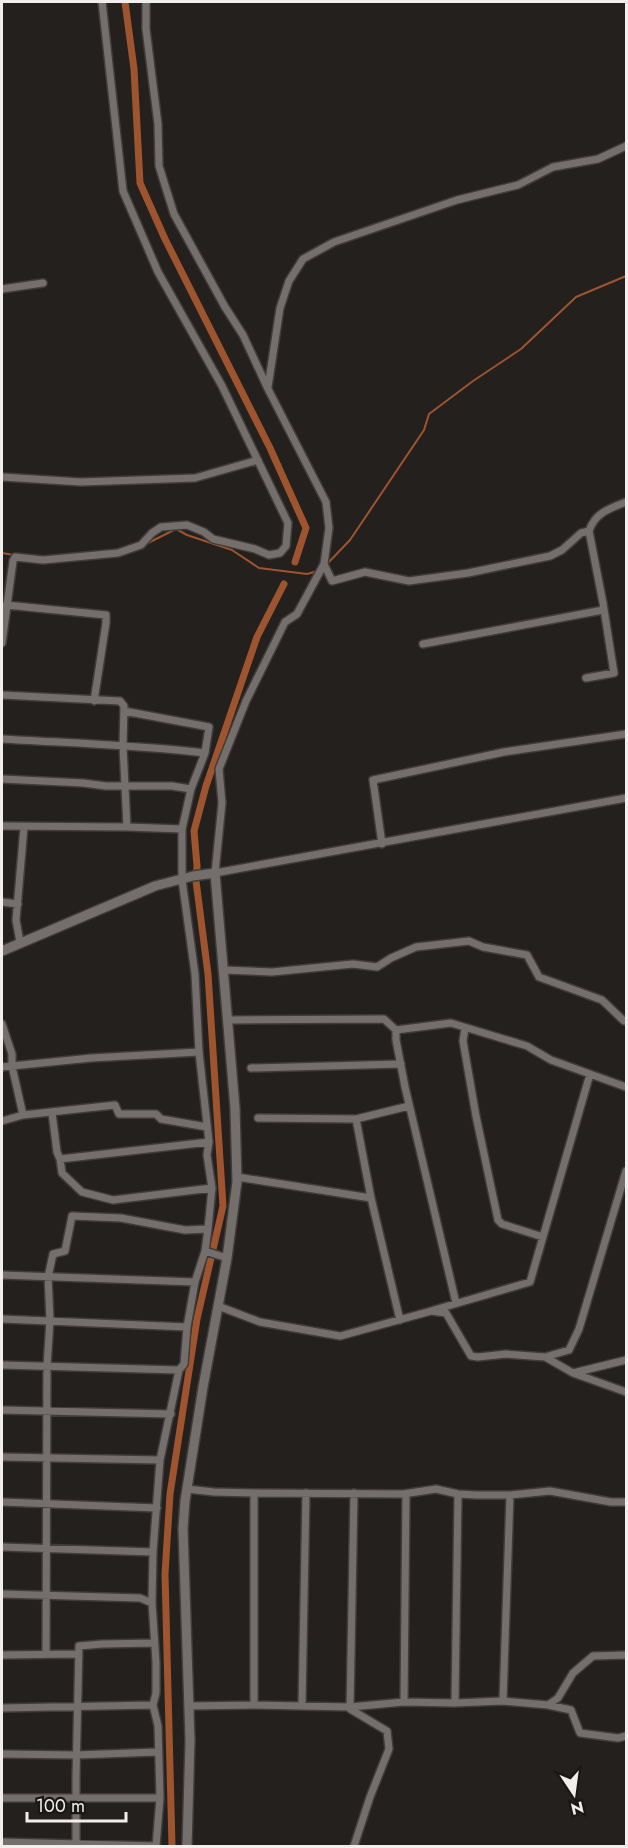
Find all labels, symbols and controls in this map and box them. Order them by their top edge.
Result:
north arrow [544,1764,604,1824]
scale bar [27,1785,126,1823]
text: 100 m [36,1793,85,1819]
text: N [568,1795,586,1821]

